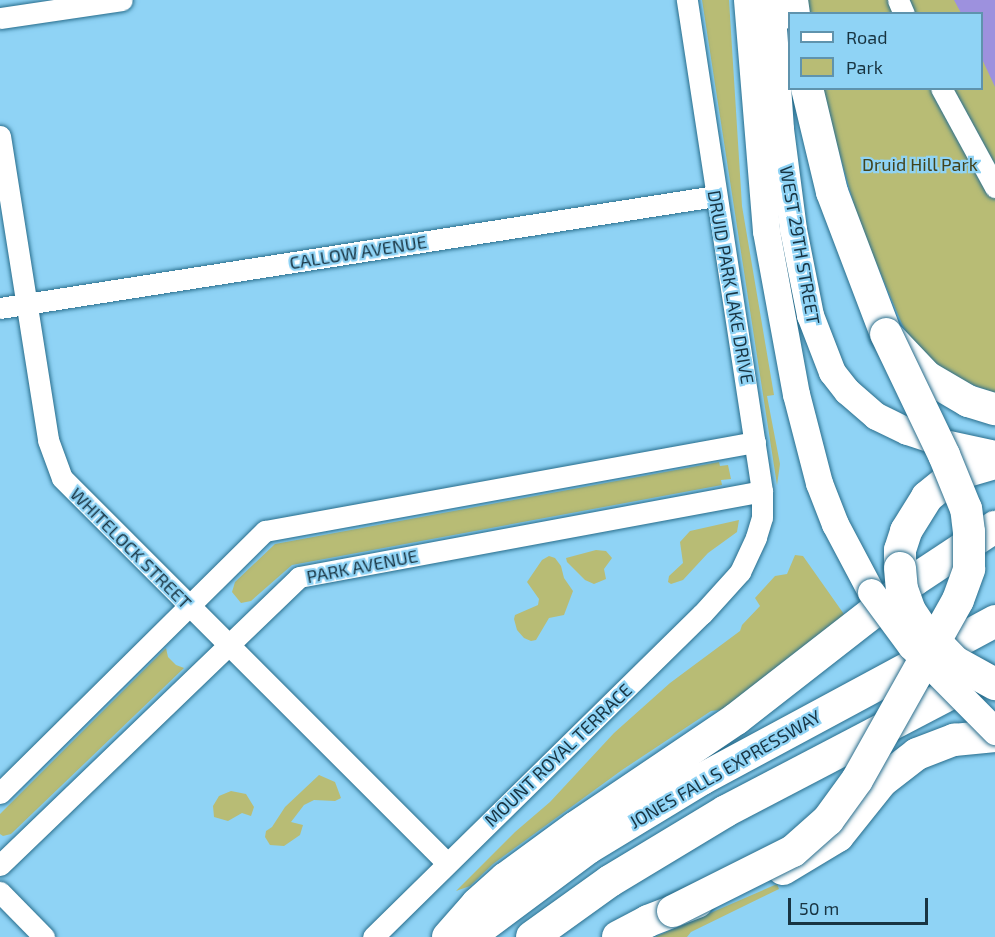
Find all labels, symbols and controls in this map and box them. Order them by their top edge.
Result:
legend [788,12,983,90]
text: Road [846,26,887,48]
text: Park [846,56,883,78]
park label: Druid Hill Park [862,153,978,175]
street label: WEST 29TH STREET [775,164,825,326]
street label: DRUID PARK LAKE DRIVE [703,188,759,386]
street label: CALLOW AVENUE [288,230,428,274]
street label: WHITELOCK STREET [66,483,196,613]
street label: PARK AVENUE [304,545,420,587]
street label: MOUNT ROYAL TERRACE [479,679,637,831]
street label: JONES FALLS EXPRESSWAY [625,705,825,833]
scale bar [791,886,930,924]
text: 50 m [799,897,839,919]

